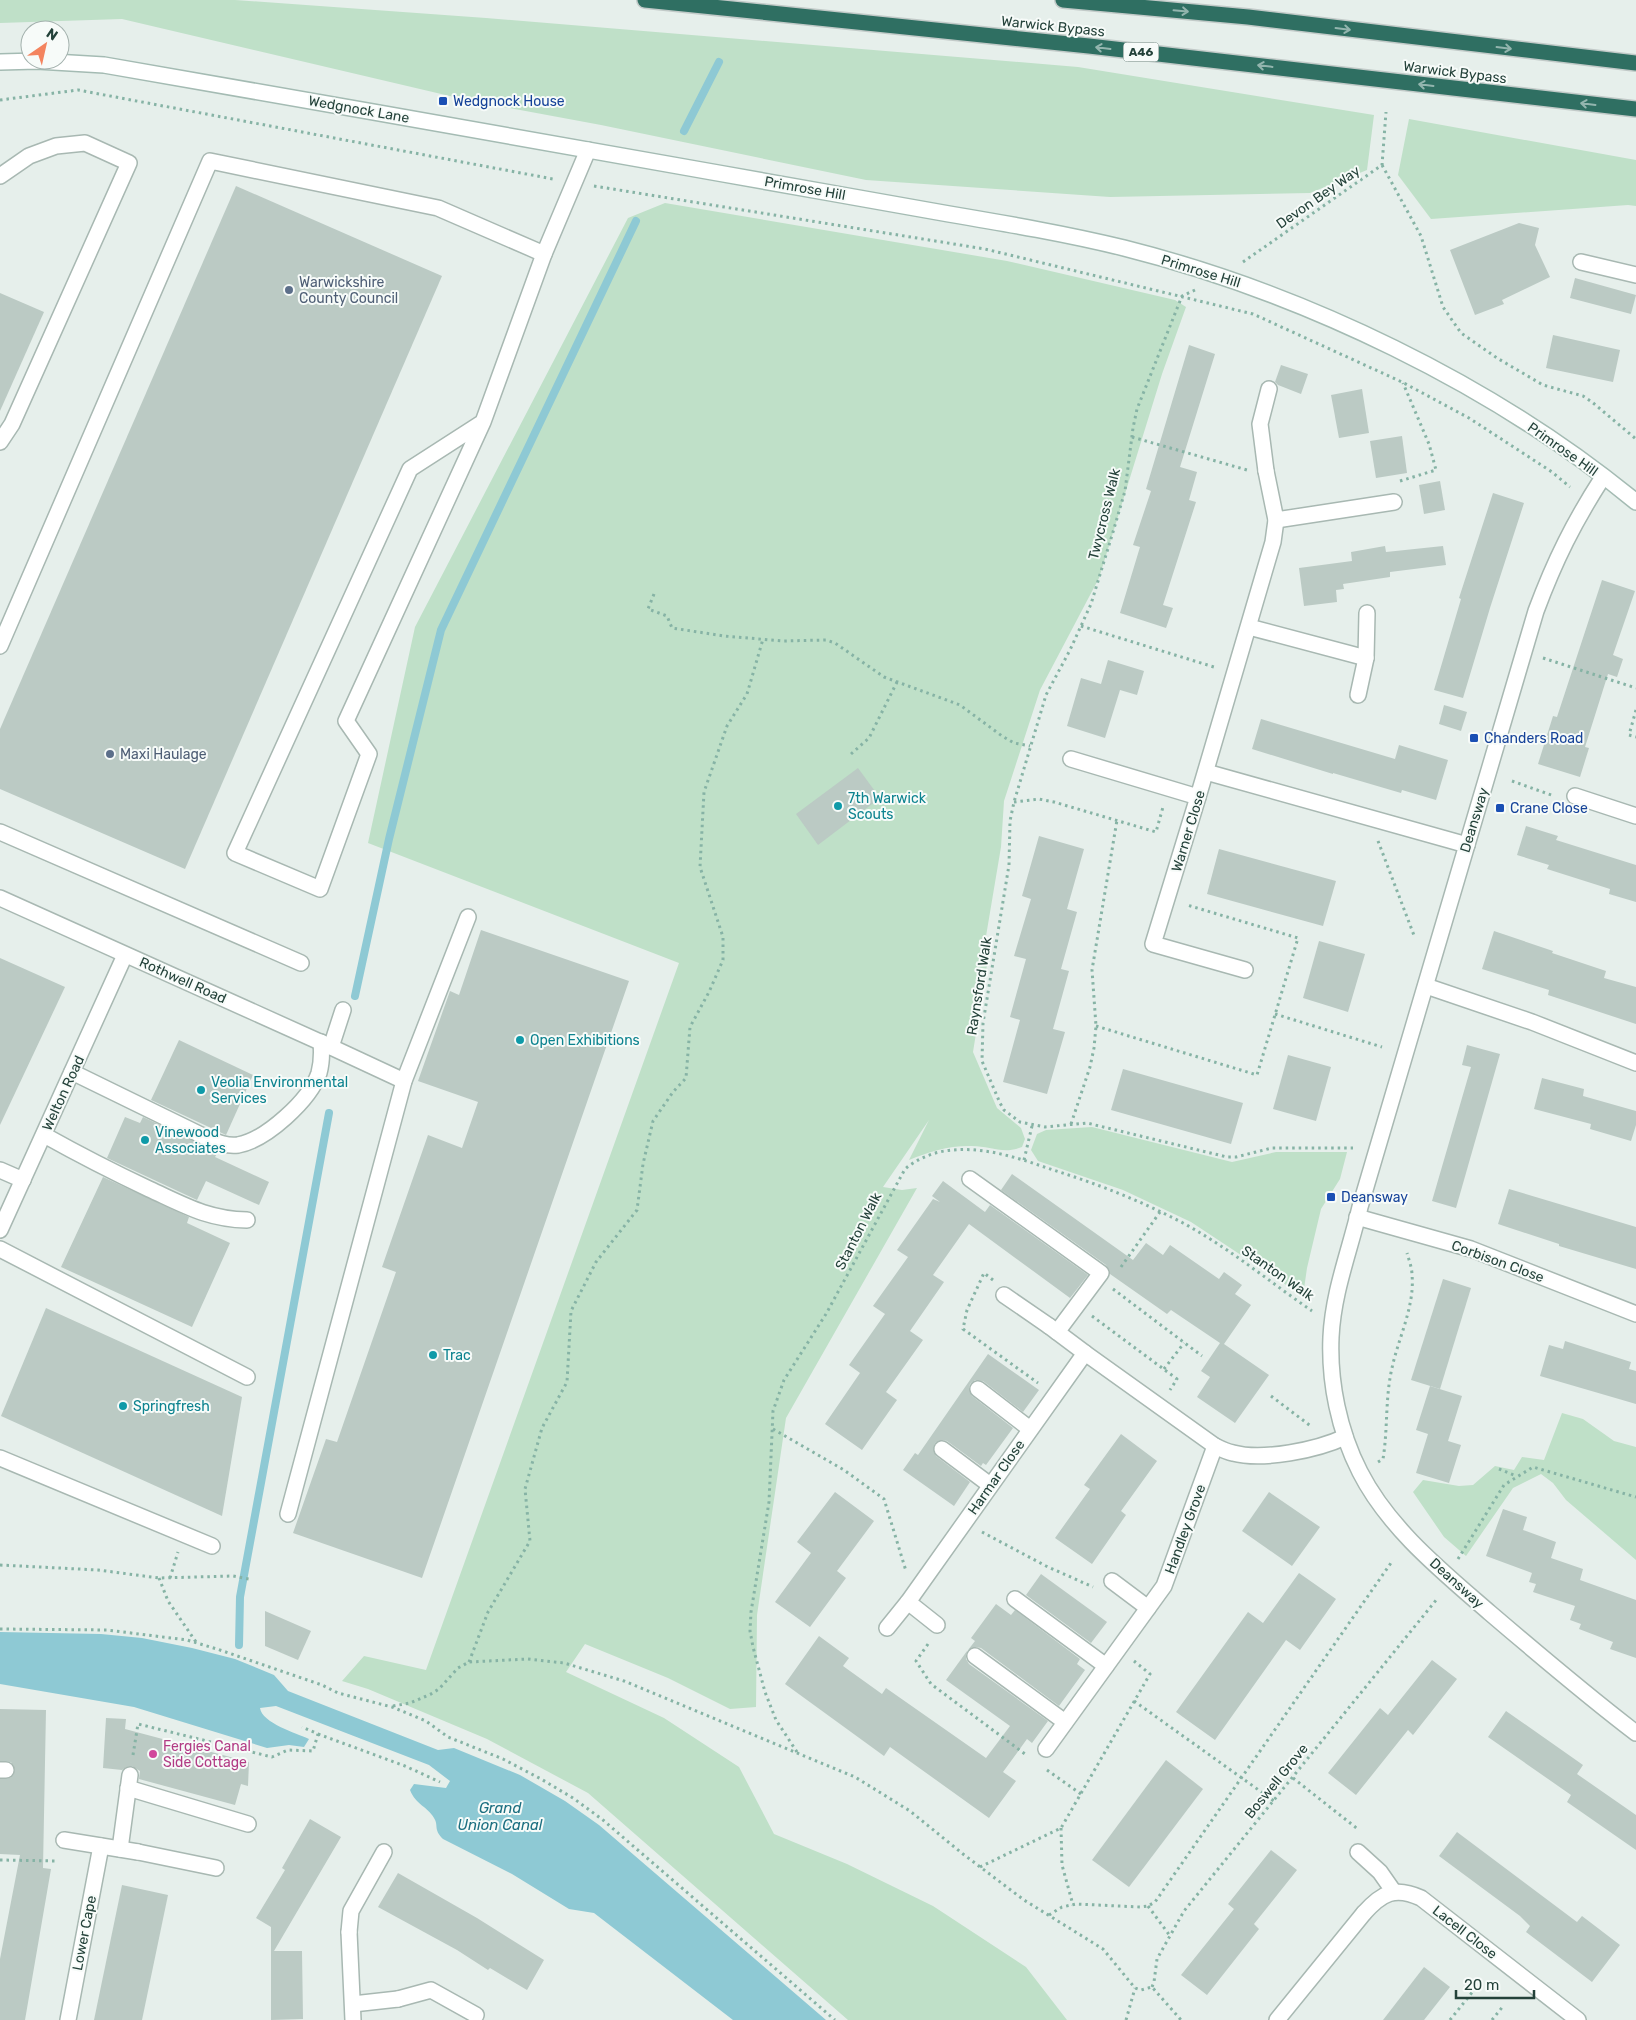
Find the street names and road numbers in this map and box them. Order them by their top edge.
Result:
street label: Warwick Bypass [1000,13,1106,40]
road number: A46 [1124,42,1158,62]
street label: Warwick Bypass [1402,58,1508,87]
street label: Wedgnock Lane [307,92,411,127]
street label: Devon Bey Way [1273,162,1364,233]
street label: Primrose Hill [763,173,847,204]
street label: Primrose Hill [1159,251,1243,292]
street label: Primrose Hill [1524,419,1601,480]
street label: Twycross Walk [1085,466,1124,562]
street label: Deansway [1457,785,1492,855]
street label: Warner Close [1168,788,1209,874]
street label: Raynsford Walk [963,935,996,1036]
street label: Rothwell Road [137,954,229,1007]
street label: Welton Road [39,1053,88,1133]
street label: Stanton Walk [832,1189,886,1273]
street label: Corbison Close [1449,1237,1547,1286]
street label: Stanton Walk [1238,1242,1318,1305]
street label: Harmar Close [964,1436,1029,1518]
street label: Handley Grove [1161,1482,1210,1576]
street label: Deansway [1426,1555,1487,1612]
street label: Boswell Grove [1241,1740,1312,1822]
street label: Lower Cape [69,1894,100,1972]
street label: Lacell Close [1429,1902,1500,1963]

